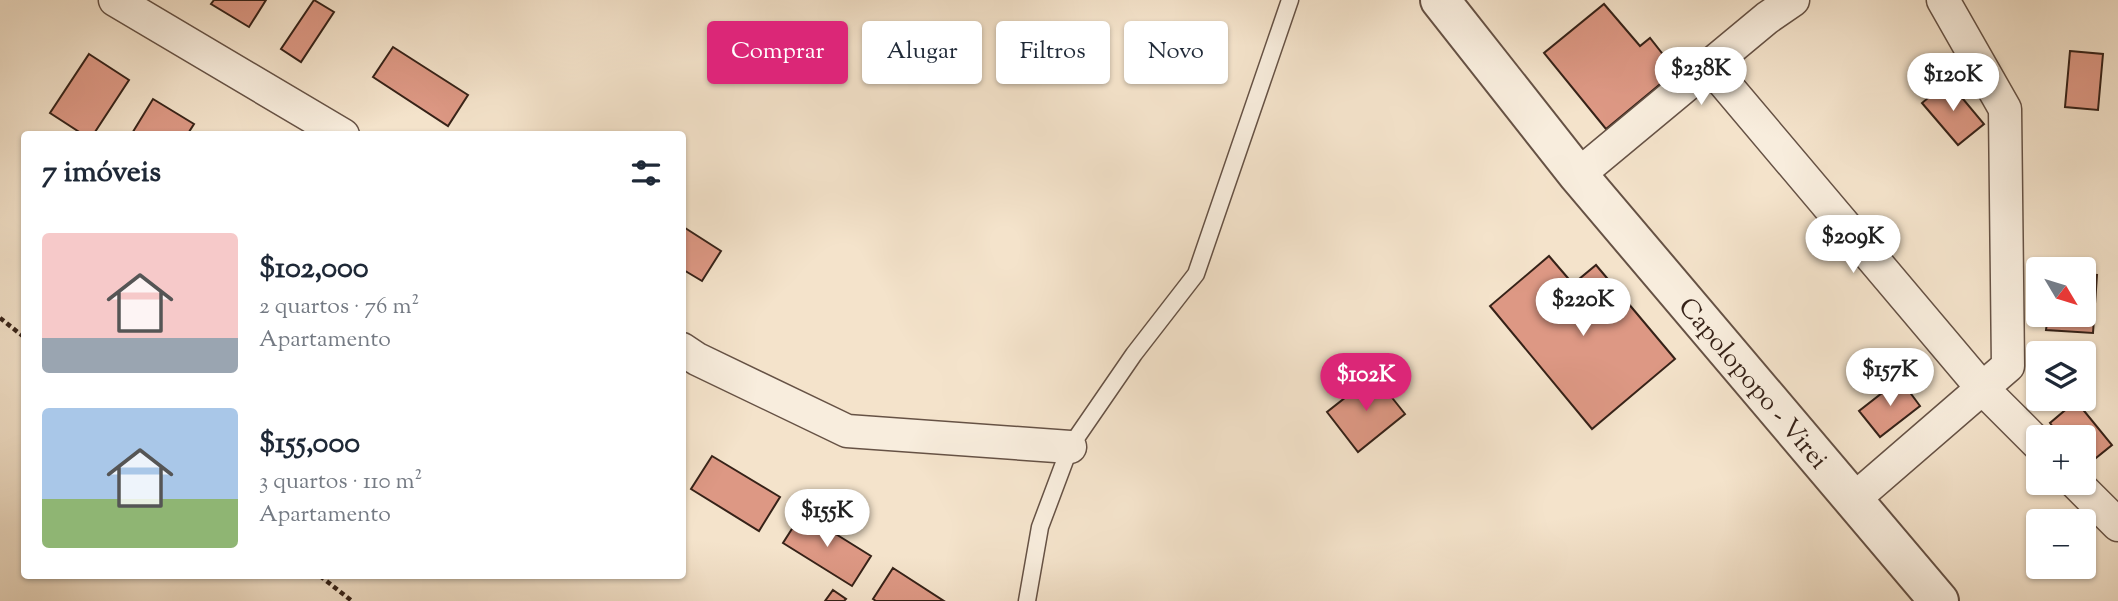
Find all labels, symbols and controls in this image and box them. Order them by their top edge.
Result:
chip: Comprar [707,21,848,84]
chip: Alugar [862,21,982,84]
chip: Filtros [996,21,1110,84]
chip: Novo [1124,21,1228,84]
pin: $238K [1652,48,1750,107]
text: $238K [1671,53,1731,86]
pin: $120K [1904,54,2002,113]
text: $120K [1923,59,1983,92]
text: 7 imóveis [42,152,161,195]
icon: filters [627,154,665,192]
pin: $209K [1804,216,1902,275]
text: $209K [1821,221,1885,254]
text: $102,000 [259,248,369,291]
north arrow [2026,257,2096,327]
map controls [2026,257,2096,579]
icon: home [98,261,182,345]
pin: $220K [1534,278,1632,338]
text: $220K [1552,284,1614,317]
street label: Capolopopo - Virei [1668,290,1836,478]
text: 2 quartos · 76 m² [259,291,419,324]
text: Apartamento [259,324,391,357]
button: layers [2026,341,2096,411]
pin: $157K [1841,348,1939,408]
pin: $102K [1317,354,1415,413]
text: $157K [1862,354,1918,387]
text: $102K [1336,359,1396,392]
text: $155,000 [259,423,360,466]
button: + [2026,425,2096,495]
icon: home [98,436,182,520]
text: 3 quartos · 110 m² [259,466,422,499]
pin: $155K [778,490,876,549]
text: $155K [801,495,853,528]
text: Apartamento [259,499,391,532]
button: − [2026,509,2096,579]

